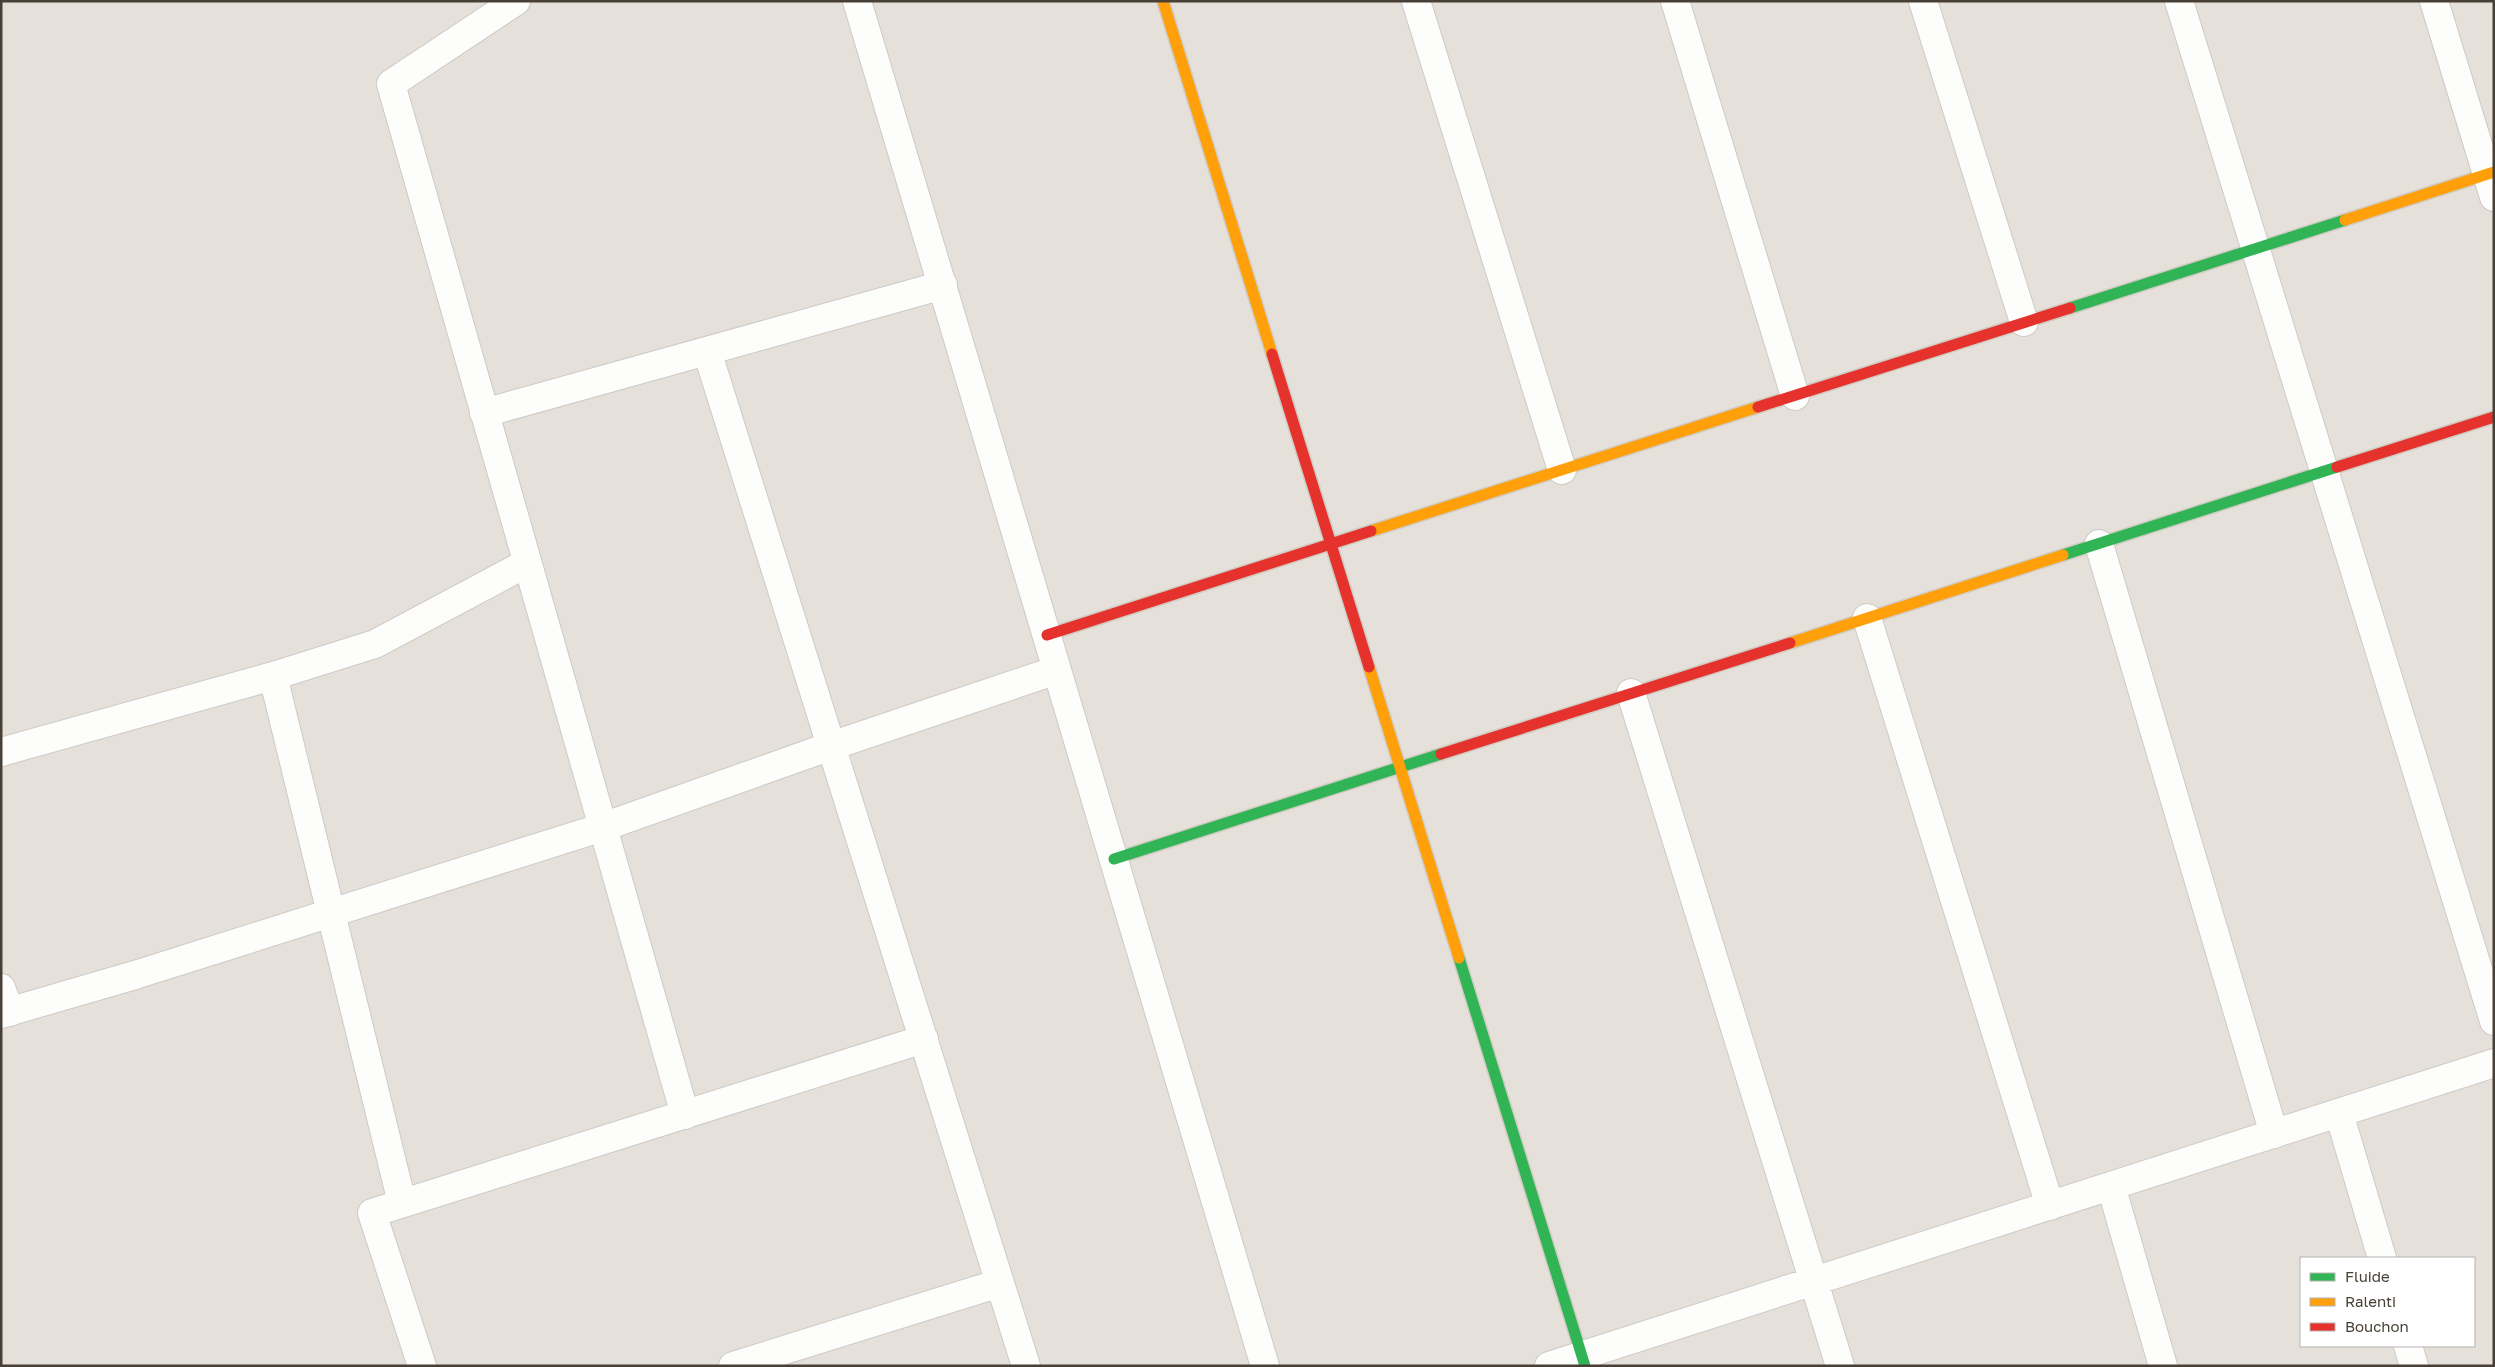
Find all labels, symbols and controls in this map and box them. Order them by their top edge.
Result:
legend [2300,1257,2475,1347]
text: Fluide [2345,1267,2390,1285]
text: Ralenti [2345,1292,2396,1310]
text: Bouchon [2345,1317,2409,1335]

